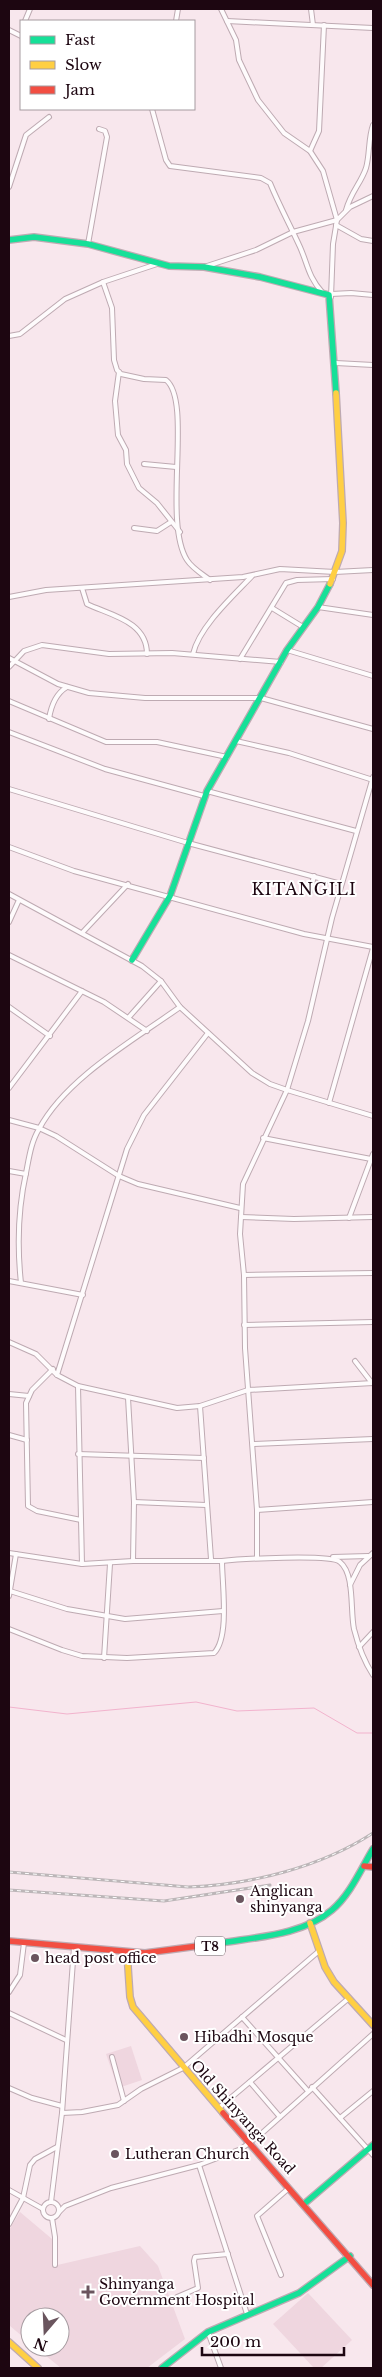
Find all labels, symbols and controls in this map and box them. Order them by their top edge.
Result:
legend [20,20,195,110]
text: Fast [65,30,96,49]
text: Slow [65,55,102,74]
text: Jam [63,80,95,99]
district label: KITANGILI [251,879,357,899]
place label: Anglican shinyanga [249,1882,323,1916]
marker: Anglican shinyanga [234,1893,246,1905]
road number: T8 [195,1936,225,1955]
place label: head post office [45,1949,157,1967]
marker: head post office [29,1952,41,1964]
place label: Hibadhi Mosque [194,2028,313,2046]
marker: Hibadhi Mosque [178,2031,190,2043]
street label: Old Shinyanga Road [187,2056,299,2178]
place label: Lutheran Church [125,2145,250,2163]
marker: Lutheran Church [109,2148,121,2160]
place label: Shinyanga Government Hospital [99,2275,255,2309]
marker: Shinyanga Government Hospital [81,2285,95,2299]
north arrow [20,2307,70,2357]
scale bar [202,2324,344,2356]
text: 200 m [210,2332,261,2351]
text: N [32,2334,50,2355]

